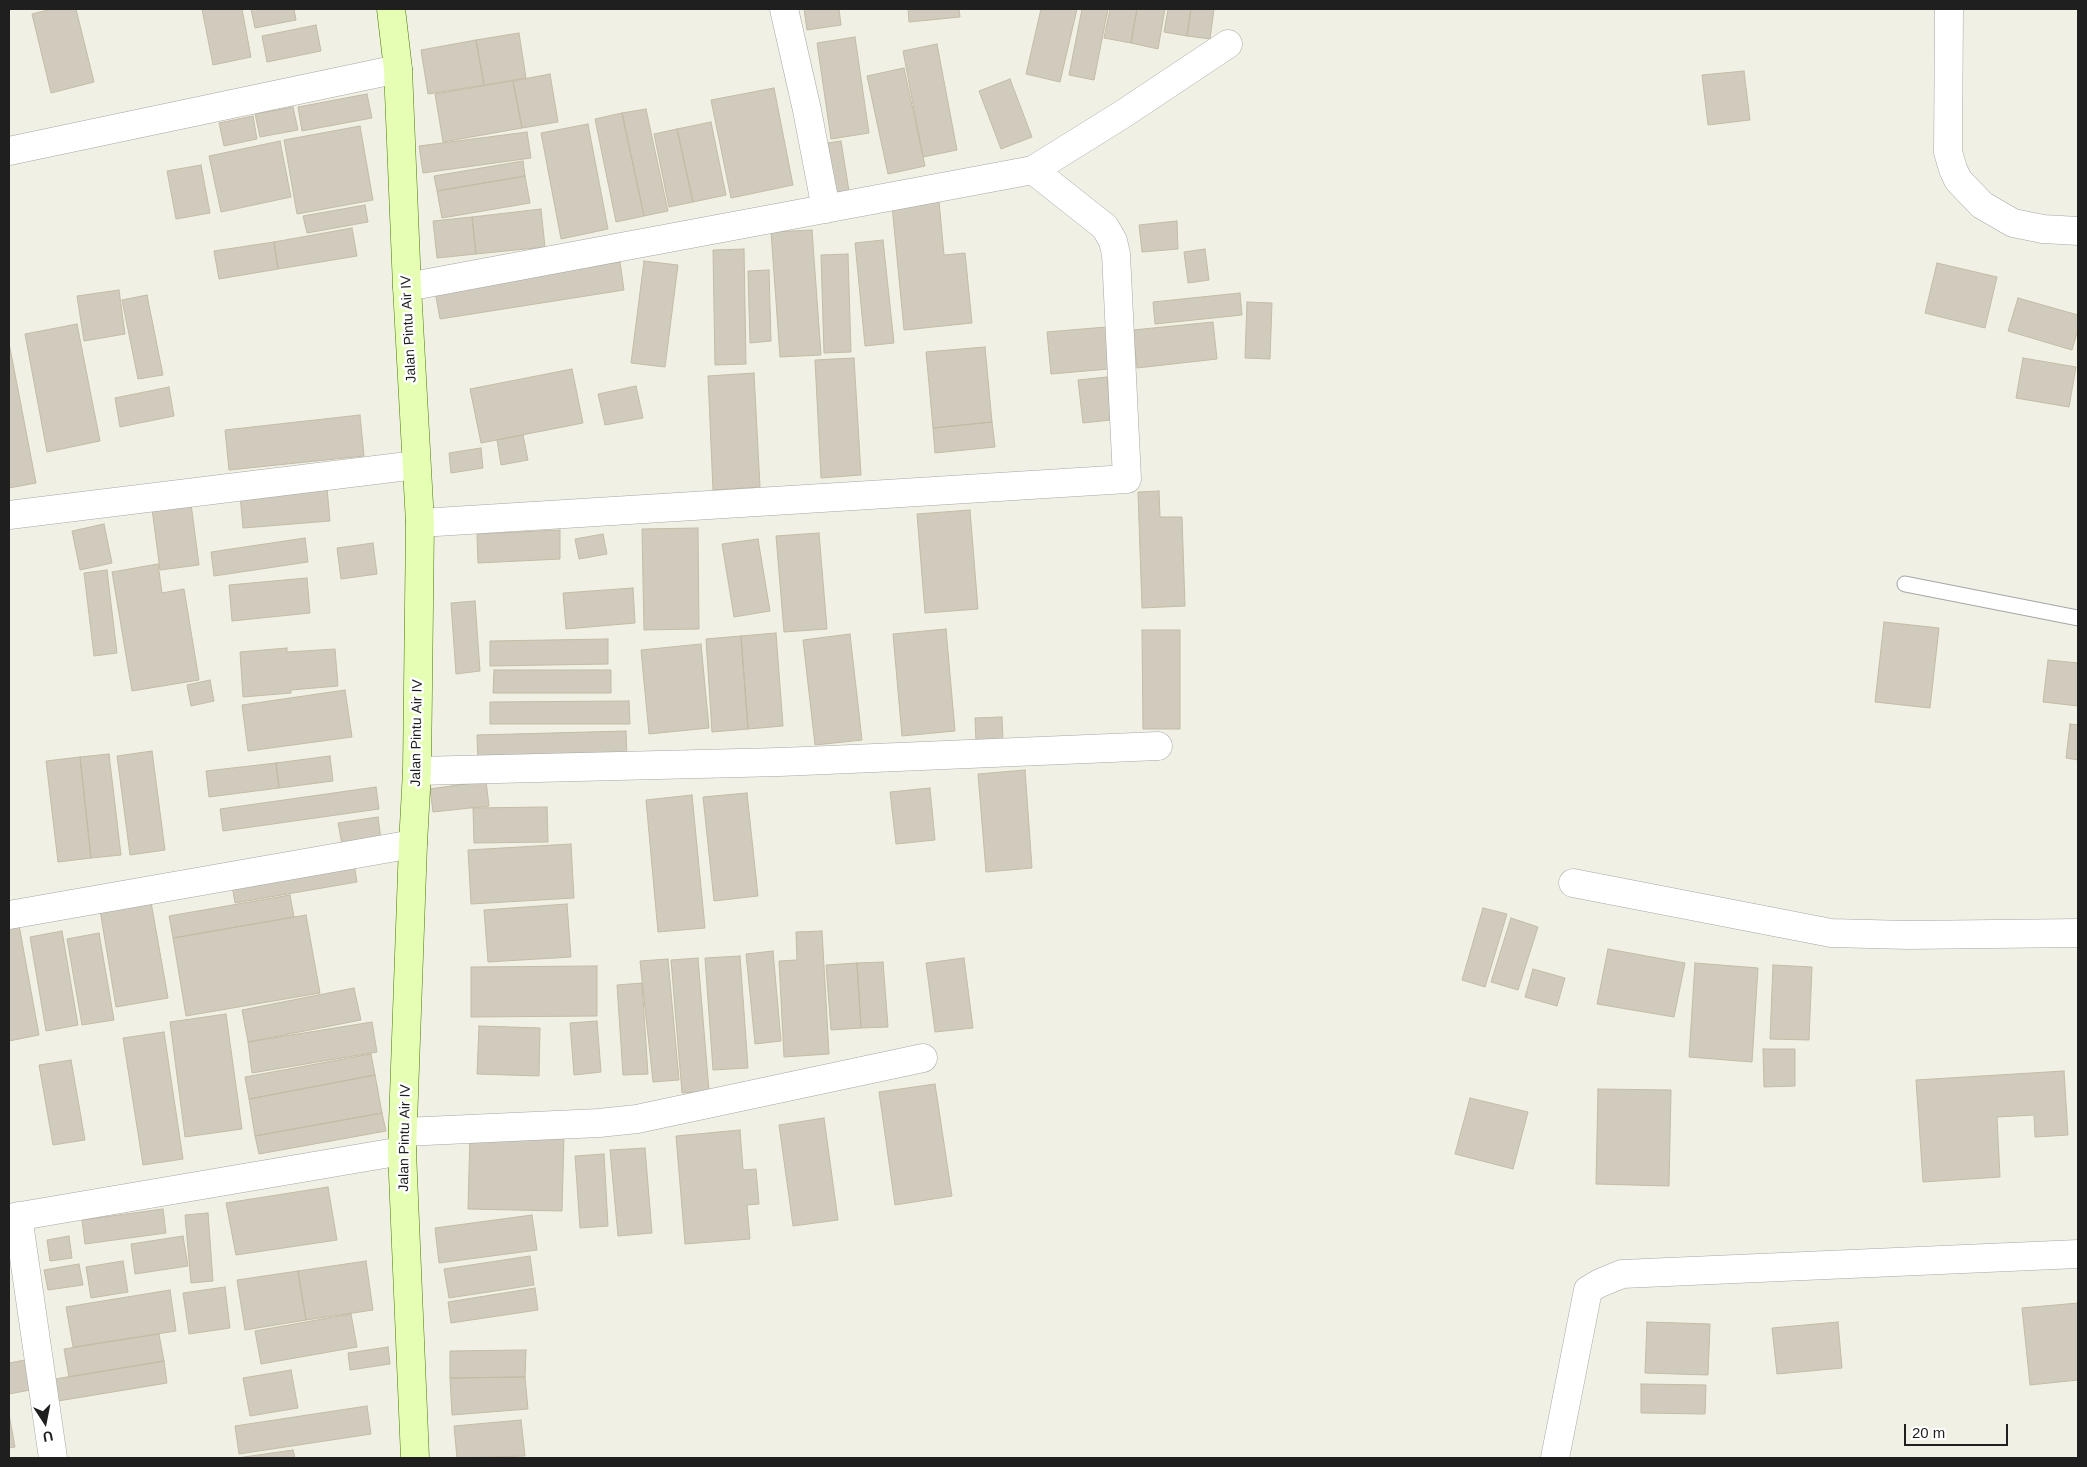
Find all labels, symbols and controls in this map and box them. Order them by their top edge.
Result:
street label: Jalan Pintu Air IV [398,275,420,383]
street label: Jalan Pintu Air IV [408,679,426,787]
street label: Jalan Pintu Air IV [396,1084,414,1192]
north arrow [20,1397,70,1447]
scale bar [1907,1414,2011,1446]
text: 20 m [1912,1424,1945,1441]
text: U [41,1428,54,1446]

